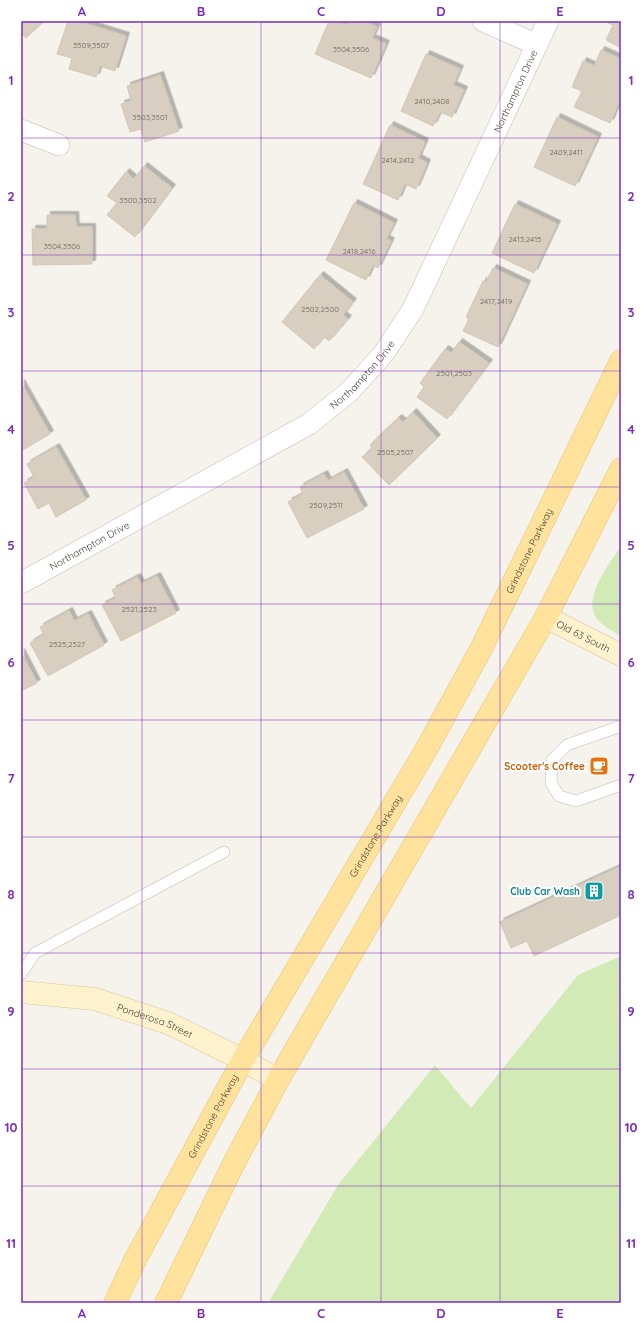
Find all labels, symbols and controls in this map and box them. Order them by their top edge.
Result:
text: A [78,3,87,19]
text: B [197,3,205,19]
text: C [317,3,325,19]
text: D [436,3,446,19]
text: E [556,3,564,19]
house number: 3509,3507 [73,40,109,50]
house number: 3504,3506 [333,44,370,54]
street label: Northampton Drive [491,48,541,135]
text: 1 [8,72,14,88]
text: 1 [628,72,634,88]
house number: 2410,2408 [414,96,450,106]
house number: 3503,3501 [132,112,168,122]
house number: 2409,2411 [549,147,583,157]
house number: 2414,2412 [382,155,415,165]
text: 2 [7,188,15,204]
text: 2 [627,188,635,204]
house number: 3500,3502 [119,195,157,205]
house number: 2413,2415 [509,234,541,244]
house number: 3504,3506 [44,241,81,251]
house number: 2418,2416 [342,246,376,256]
house number: 2417,2419 [480,296,513,306]
text: 3 [8,304,15,320]
house number: 2502,2500 [301,304,339,314]
text: 3 [628,304,635,320]
street label: Northampton Drive [327,338,398,412]
house number: 2501,2503 [436,368,472,378]
text: 4 [7,421,15,437]
text: 4 [627,421,635,437]
house number: 2505,2507 [377,447,413,457]
house number: 2509,2511 [309,500,343,510]
street label: Grindstone Parkway [503,506,556,596]
street label: Northampton Drive [47,518,132,573]
text: 5 [7,537,15,553]
text: 5 [627,537,635,553]
house number: 2521,2523 [121,604,157,614]
street label: Old 63 South [554,617,612,655]
house number: 2525,2527 [49,639,85,649]
text: 6 [7,654,15,670]
text: 6 [627,654,635,670]
cafe icon: Scooter's Coffee [588,755,610,777]
place label: Scooter's Coffee [504,760,585,773]
text: 7 [7,770,15,786]
text: 7 [627,770,635,786]
street label: Grindstone Parkway [346,792,405,880]
building icon: Club Car Wash [583,880,605,902]
place label: Club Car Wash [510,885,580,898]
text: 8 [7,886,15,902]
text: 8 [627,886,635,902]
street label: Ponderosa Street [115,1001,195,1041]
text: 9 [7,1003,15,1019]
text: 9 [627,1003,635,1019]
street label: Grindstone Parkway [185,1072,241,1161]
text: 10 [4,1119,18,1135]
text: 10 [624,1119,638,1135]
text: 11 [6,1235,16,1251]
text: 11 [626,1235,636,1251]
text: A [78,1305,87,1321]
text: B [197,1305,205,1321]
text: C [317,1305,325,1321]
text: D [436,1305,446,1321]
text: E [556,1305,564,1321]

